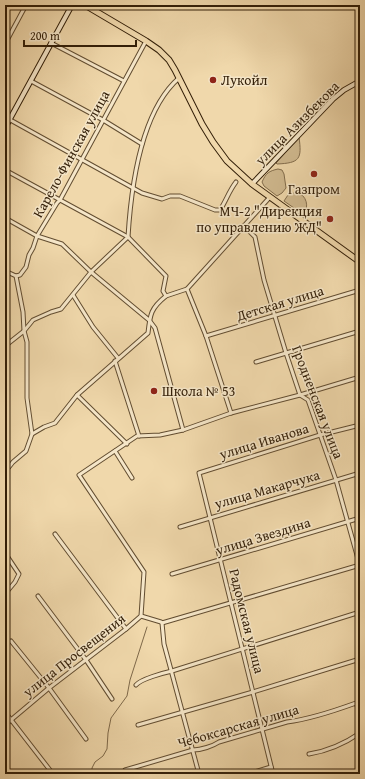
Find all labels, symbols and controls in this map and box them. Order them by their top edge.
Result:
scale bar [24,22,136,48]
text: 200 m [30,27,60,44]
place label: Лукойл [221,70,268,90]
marker: Лукойл [208,75,218,85]
street label: улица Азизбекова [250,76,344,170]
street label: Карело-Финская улица [28,86,115,221]
marker: Газпром [309,169,319,179]
place label: Газпром [288,179,340,199]
place label: МЧ-2 "Дирекция по управлению ЖД" [196,201,322,237]
marker: МЧ-2 "Дирекция по управлению ЖД" [325,214,335,224]
street label: Детская улица [233,280,326,326]
street label: Гродненская улица [287,342,349,462]
place label: Школа № 53 [162,381,235,401]
marker: Школа № 53 [149,386,159,396]
street label: улица Иванова [216,418,311,464]
street label: улица Макарчука [211,464,322,514]
street label: улица Звездина [212,512,313,560]
street label: Радомская улица [224,567,270,676]
street label: улица Просвещения [18,609,129,702]
street label: Чебоксарская улица [175,699,301,753]

